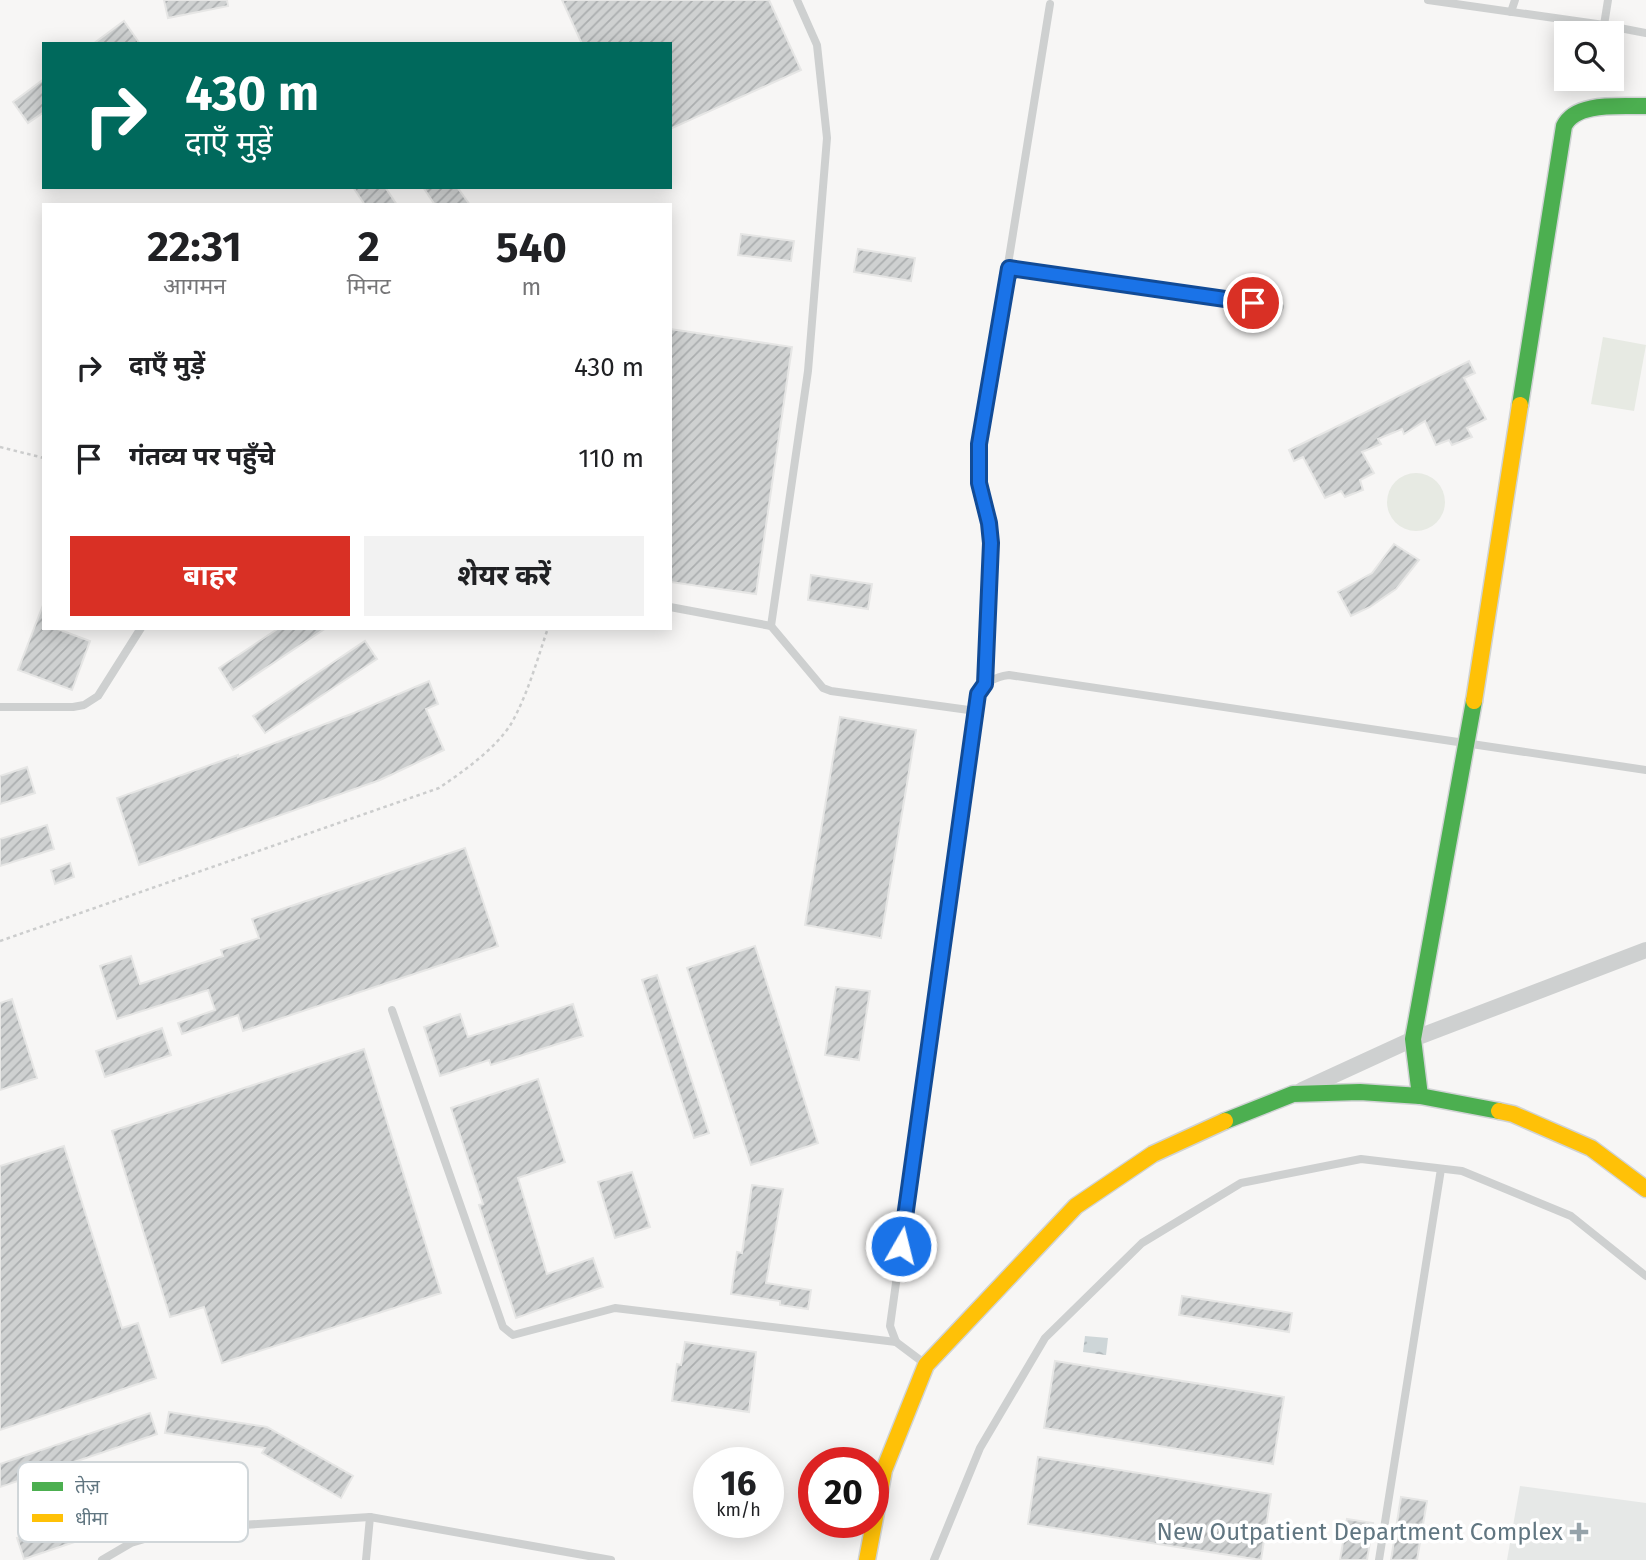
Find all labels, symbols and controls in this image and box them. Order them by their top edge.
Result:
map controls [1554,21,1624,91]
button: search [1554,21,1624,91]
text: 430 m [185,64,319,123]
icon: right [70,70,161,161]
text: दाएँ मुड़ें [185,124,273,162]
text: 22:31 [147,222,242,272]
text: 2 [358,222,380,272]
text: 540 [496,223,567,273]
text: आगमन [163,272,226,300]
text: मिनट [347,272,391,300]
text: m [522,273,541,301]
pin [1223,273,1283,333]
icon: arrive [1234,284,1272,322]
icon: right [70,349,108,387]
text: दाएँ मुड़ें [129,350,205,381]
text: 430 m [574,352,644,383]
icon: arrive [70,440,108,478]
text: गंतव्य पर पहुँचे [129,441,275,472]
text: 110 m [578,443,644,474]
button: बाहर [70,536,350,616]
button: शेयर करें [364,536,644,616]
position arrow [864,1209,938,1283]
speed limit sign: 20 [798,1447,889,1538]
legend [18,1462,248,1542]
text: 16 [721,1462,756,1504]
text: तेज़ [75,1475,101,1498]
text: km/h [716,1499,761,1521]
text: धीमा [75,1507,109,1530]
place label: New Outpatient Department Complex [1157,1518,1563,1546]
marker: New Outpatient Department Complex [1569,1522,1589,1542]

